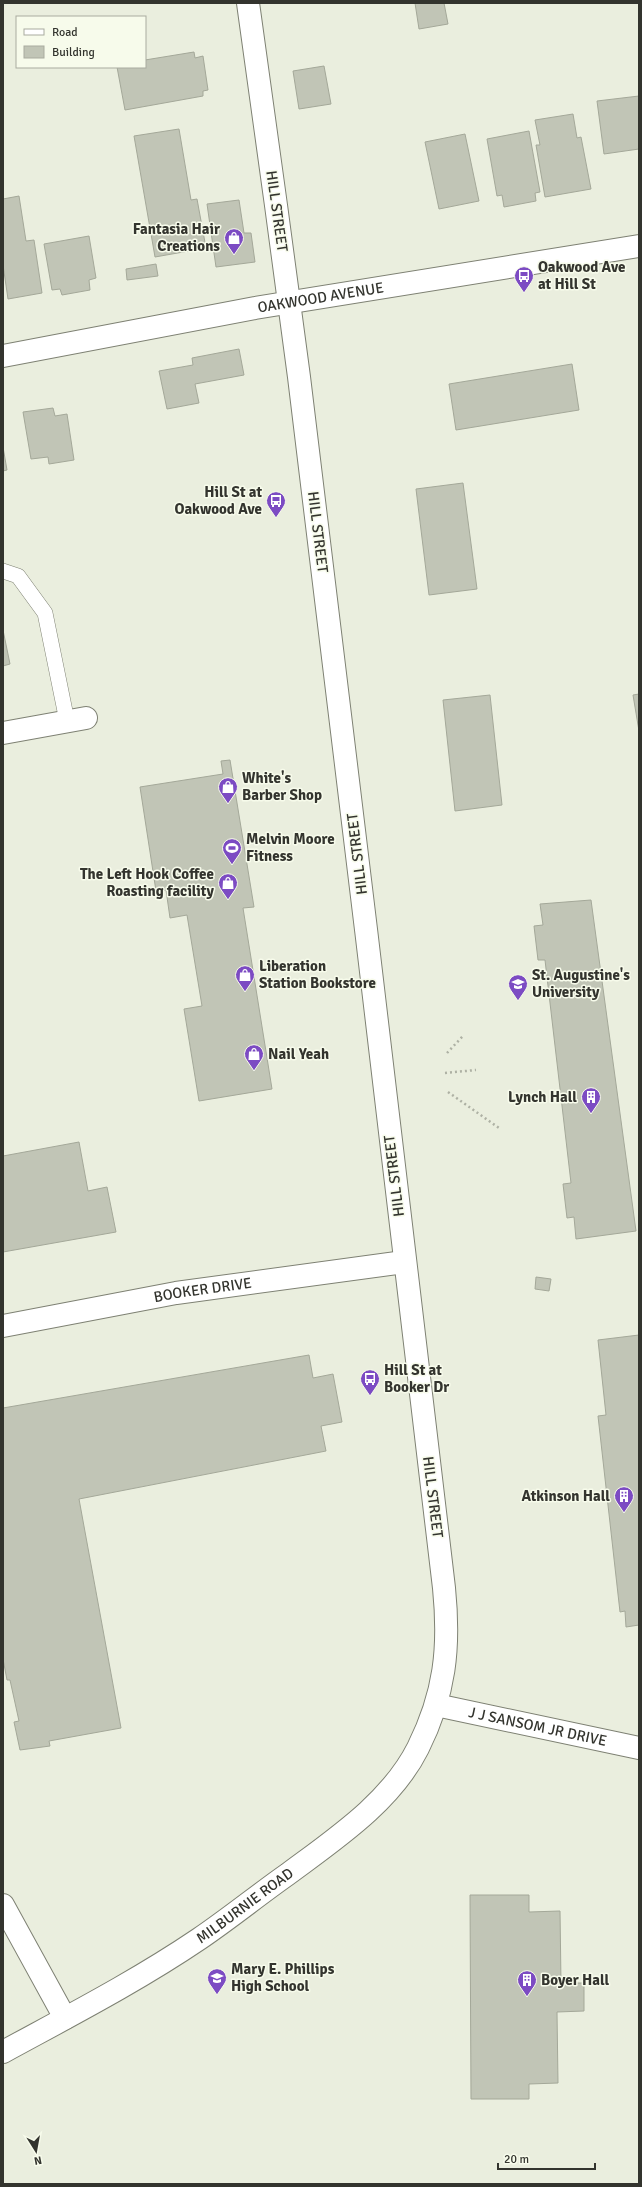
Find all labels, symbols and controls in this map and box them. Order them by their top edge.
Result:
legend [16,16,146,68]
text: Road [52,25,78,40]
text: Building [52,45,95,60]
street label: HILL STREET [262,169,292,253]
place label: Fantasia Hair Creations [133,220,220,255]
shop icon: Fantasia Hair Creations [223,227,245,255]
place label: Oakwood Ave at Hill St [538,258,625,293]
bus stop icon: Oakwood Ave at Hill St [513,265,535,293]
street label: OAKWOOD AVENUE [256,278,385,316]
place label: Hill St at Oakwood Ave [175,483,262,518]
bus stop icon: Hill St at Oakwood Ave [265,490,287,518]
street label: HILL STREET [304,490,332,574]
place label: White's Barber Shop [242,769,322,804]
shop icon: White's Barber Shop [217,776,239,804]
street label: HILL STREET [343,812,371,896]
place label: Melvin Moore Fitness [246,830,335,865]
sports icon: Melvin Moore Fitness [221,837,243,865]
place label: The Left Hook Coffee Roasting facility [80,865,215,900]
shop icon: The Left Hook Coffee Roasting facility [217,872,239,900]
place label: Liberation Station Bookstore [259,957,376,992]
shop icon: Liberation Station Bookstore [234,964,256,992]
place label: St. Augustine's University [532,966,630,1001]
school or university icon: St. Augustine's University [507,973,529,1001]
shop icon: Nail Yeah [243,1043,265,1071]
place label: Nail Yeah [268,1045,329,1063]
building icon: Lynch Hall [580,1086,602,1114]
place label: Lynch Hall [508,1088,577,1106]
street label: HILL STREET [380,1134,408,1218]
street label: BOOKER DRIVE [152,1274,253,1306]
place label: Hill St at Booker Dr [384,1361,449,1396]
bus stop icon: Hill St at Booker Dr [359,1368,381,1396]
street label: HILL STREET [419,1455,447,1539]
building icon: Atkinson Hall [613,1485,635,1513]
place label: Atkinson Hall [521,1487,610,1505]
street label: J J SANSOM JR DRIVE [467,1703,608,1750]
street label: MILBURNIE ROAD [193,1864,297,1947]
place label: Mary E. Phillips High School [231,1960,335,1995]
school or university icon: Mary E. Phillips High School [206,1967,228,1995]
building icon: Boyer Hall [516,1969,538,1997]
place label: Boyer Hall [541,1971,609,1989]
north arrow [16,2131,56,2171]
scale bar [498,2145,595,2171]
text: 20 m [504,2152,529,2167]
text: N [33,2153,43,2167]

